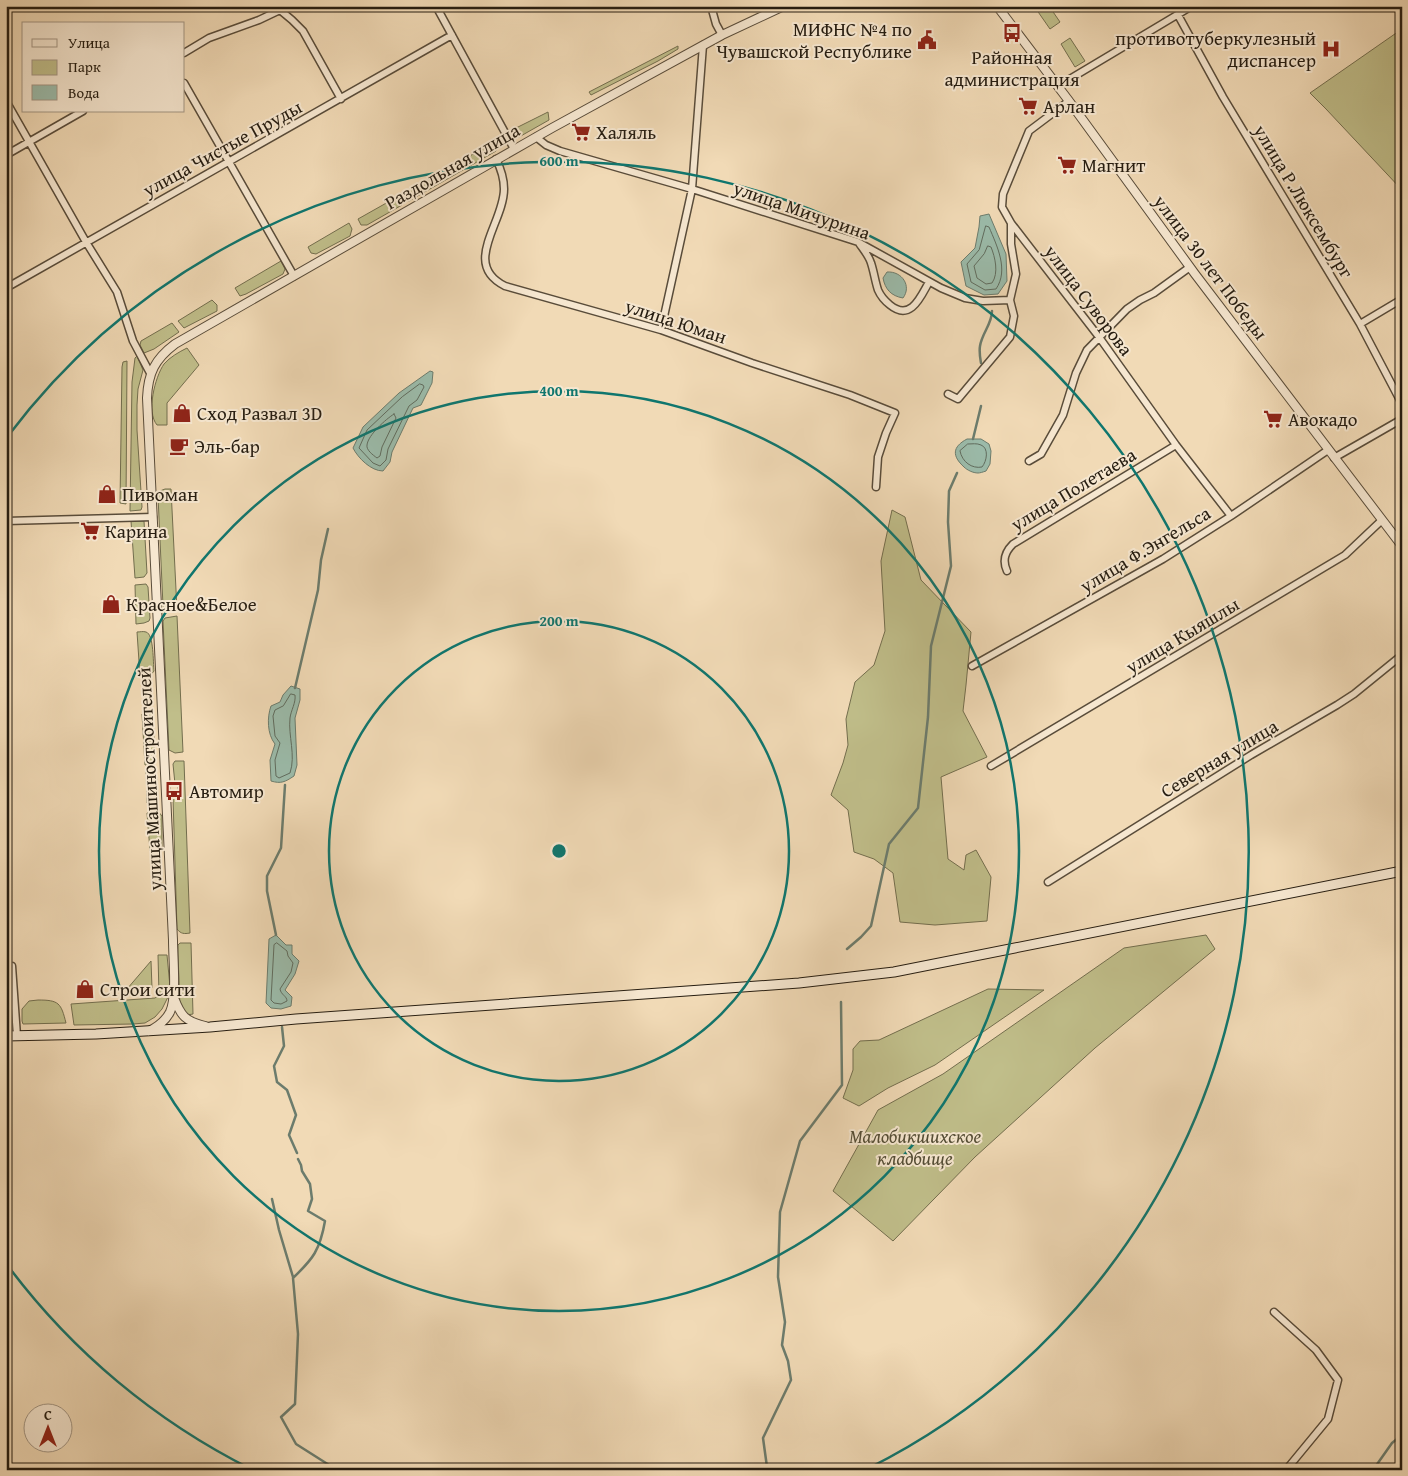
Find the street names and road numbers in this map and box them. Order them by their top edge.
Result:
street label: улица Чистые Пруды [136,93,307,204]
street label: Раздольная улица [379,116,525,216]
street label: улица Р.Люксембург [1247,118,1361,283]
street label: улица Мичурина [729,173,874,247]
street label: улица 30 лет Победы [1147,188,1275,345]
street label: улица Суворова [1037,238,1140,361]
street label: улица Юман [621,291,730,351]
street label: улица Полетаева [1004,440,1141,538]
street label: улица Ф.Энгельса [1073,499,1216,600]
street label: улица Кыяшлы [1119,590,1244,681]
street label: улица Машиностроителей [129,667,169,892]
street label: Северная улица [1155,712,1283,804]

